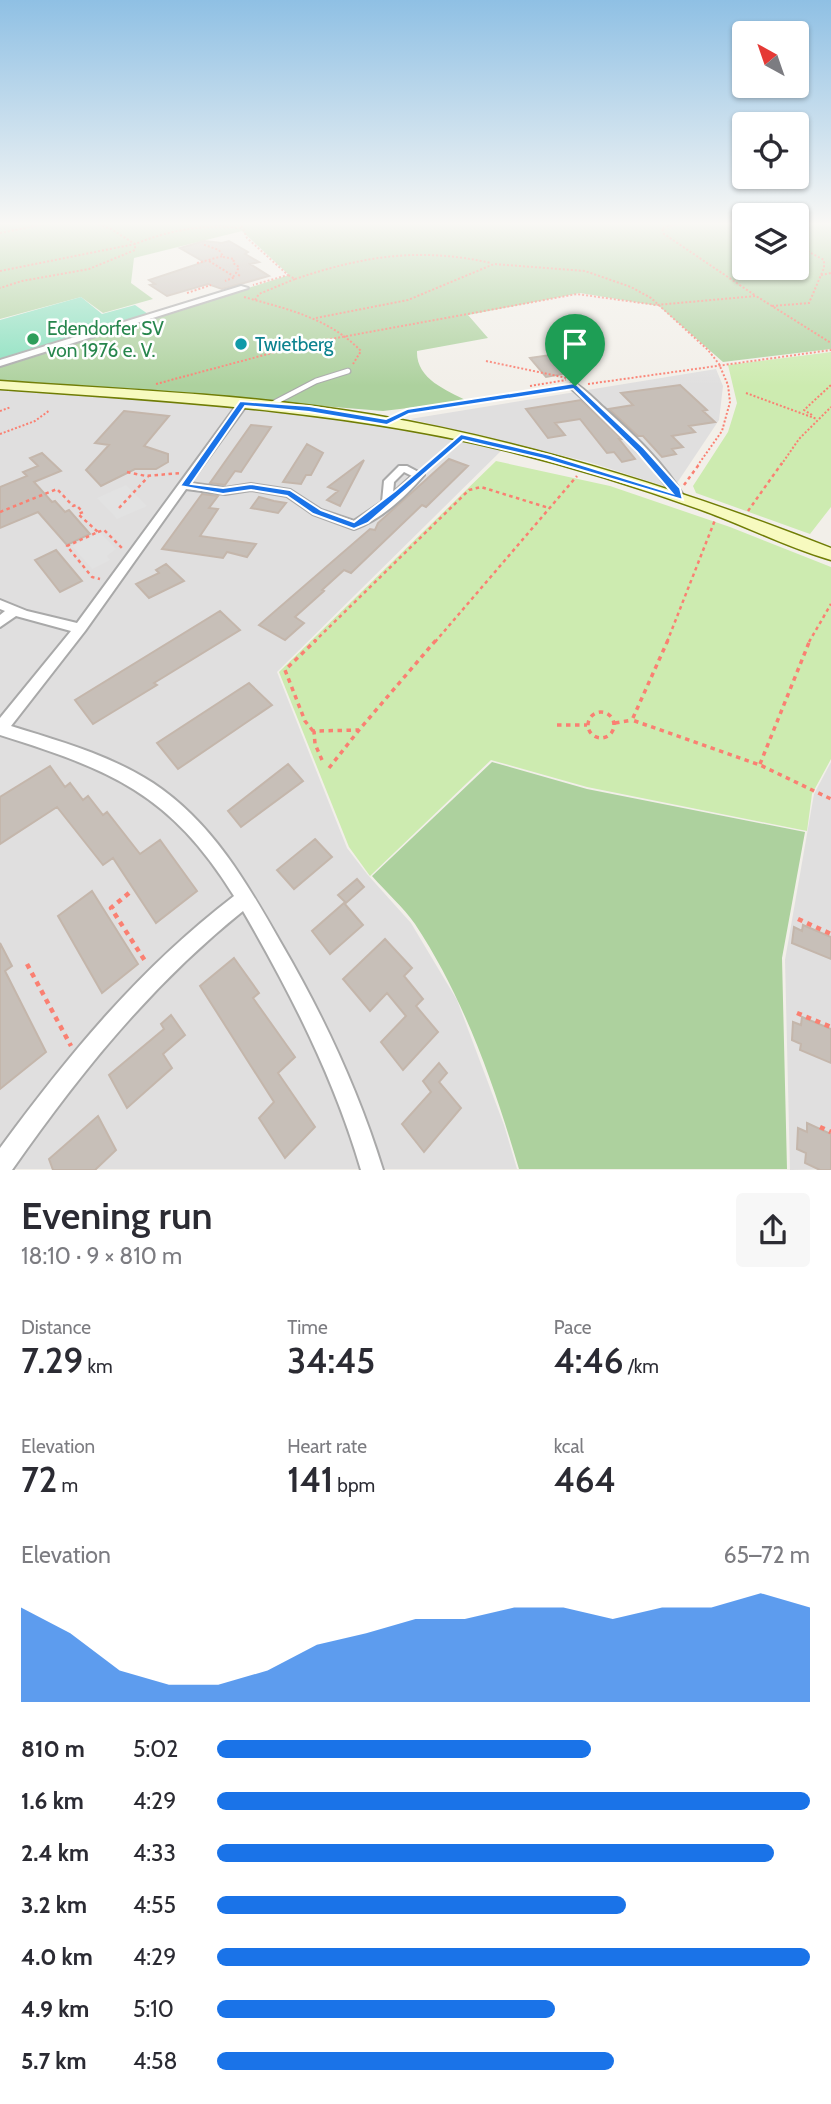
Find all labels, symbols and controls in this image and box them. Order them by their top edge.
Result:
north arrow [732,21,808,98]
map controls [732,21,809,280]
button: locate [732,112,809,189]
button: layers [732,203,809,280]
pin [545,314,605,386]
place label: Edendorfer SV von 1976 e. V. [47,317,164,362]
icon: arrive [556,325,594,363]
marker: Edendorfer SV von 1976 e. V. [25,331,41,347]
place label: Twietberg [255,333,334,356]
marker: Twietberg [233,336,249,352]
text: Evening run [21,1192,213,1239]
button: share [736,1193,810,1267]
text: 18:10 · 9 × 810 m [21,1242,182,1270]
text: Distance [21,1316,91,1339]
text: Time [287,1316,328,1339]
text: Pace [554,1316,592,1339]
text: 7.29 [21,1339,83,1382]
text: 34:45 [287,1339,375,1382]
text: 4:46 [554,1339,623,1382]
text: km [83,1355,113,1378]
text: /km [623,1355,659,1378]
text: Elevation [21,1435,95,1458]
text: Heart rate [287,1435,367,1458]
text: kcal [554,1435,584,1458]
text: 72 [21,1458,57,1501]
text: 141 [287,1458,333,1501]
text: 464 [554,1458,616,1501]
text: m [57,1474,78,1497]
text: bpm [333,1474,375,1497]
text: Elevation [21,1541,111,1569]
text: 65–72 m [723,1541,810,1569]
text: 810 m [21,1735,85,1763]
text: 5:02 [133,1735,178,1763]
text: 1.6 km [21,1787,84,1815]
text: 4:29 [133,1787,176,1815]
text: 2.4 km [21,1839,89,1867]
text: 4:33 [133,1839,176,1867]
text: 3.2 km [21,1891,87,1919]
text: 4:55 [133,1891,176,1919]
text: 4.0 km [21,1943,93,1971]
text: 4:29 [133,1943,176,1971]
text: 4.9 km [21,1995,89,2023]
text: 5:10 [133,1995,174,2023]
text: 5.7 km [21,2047,87,2075]
text: 4:58 [133,2047,177,2075]

